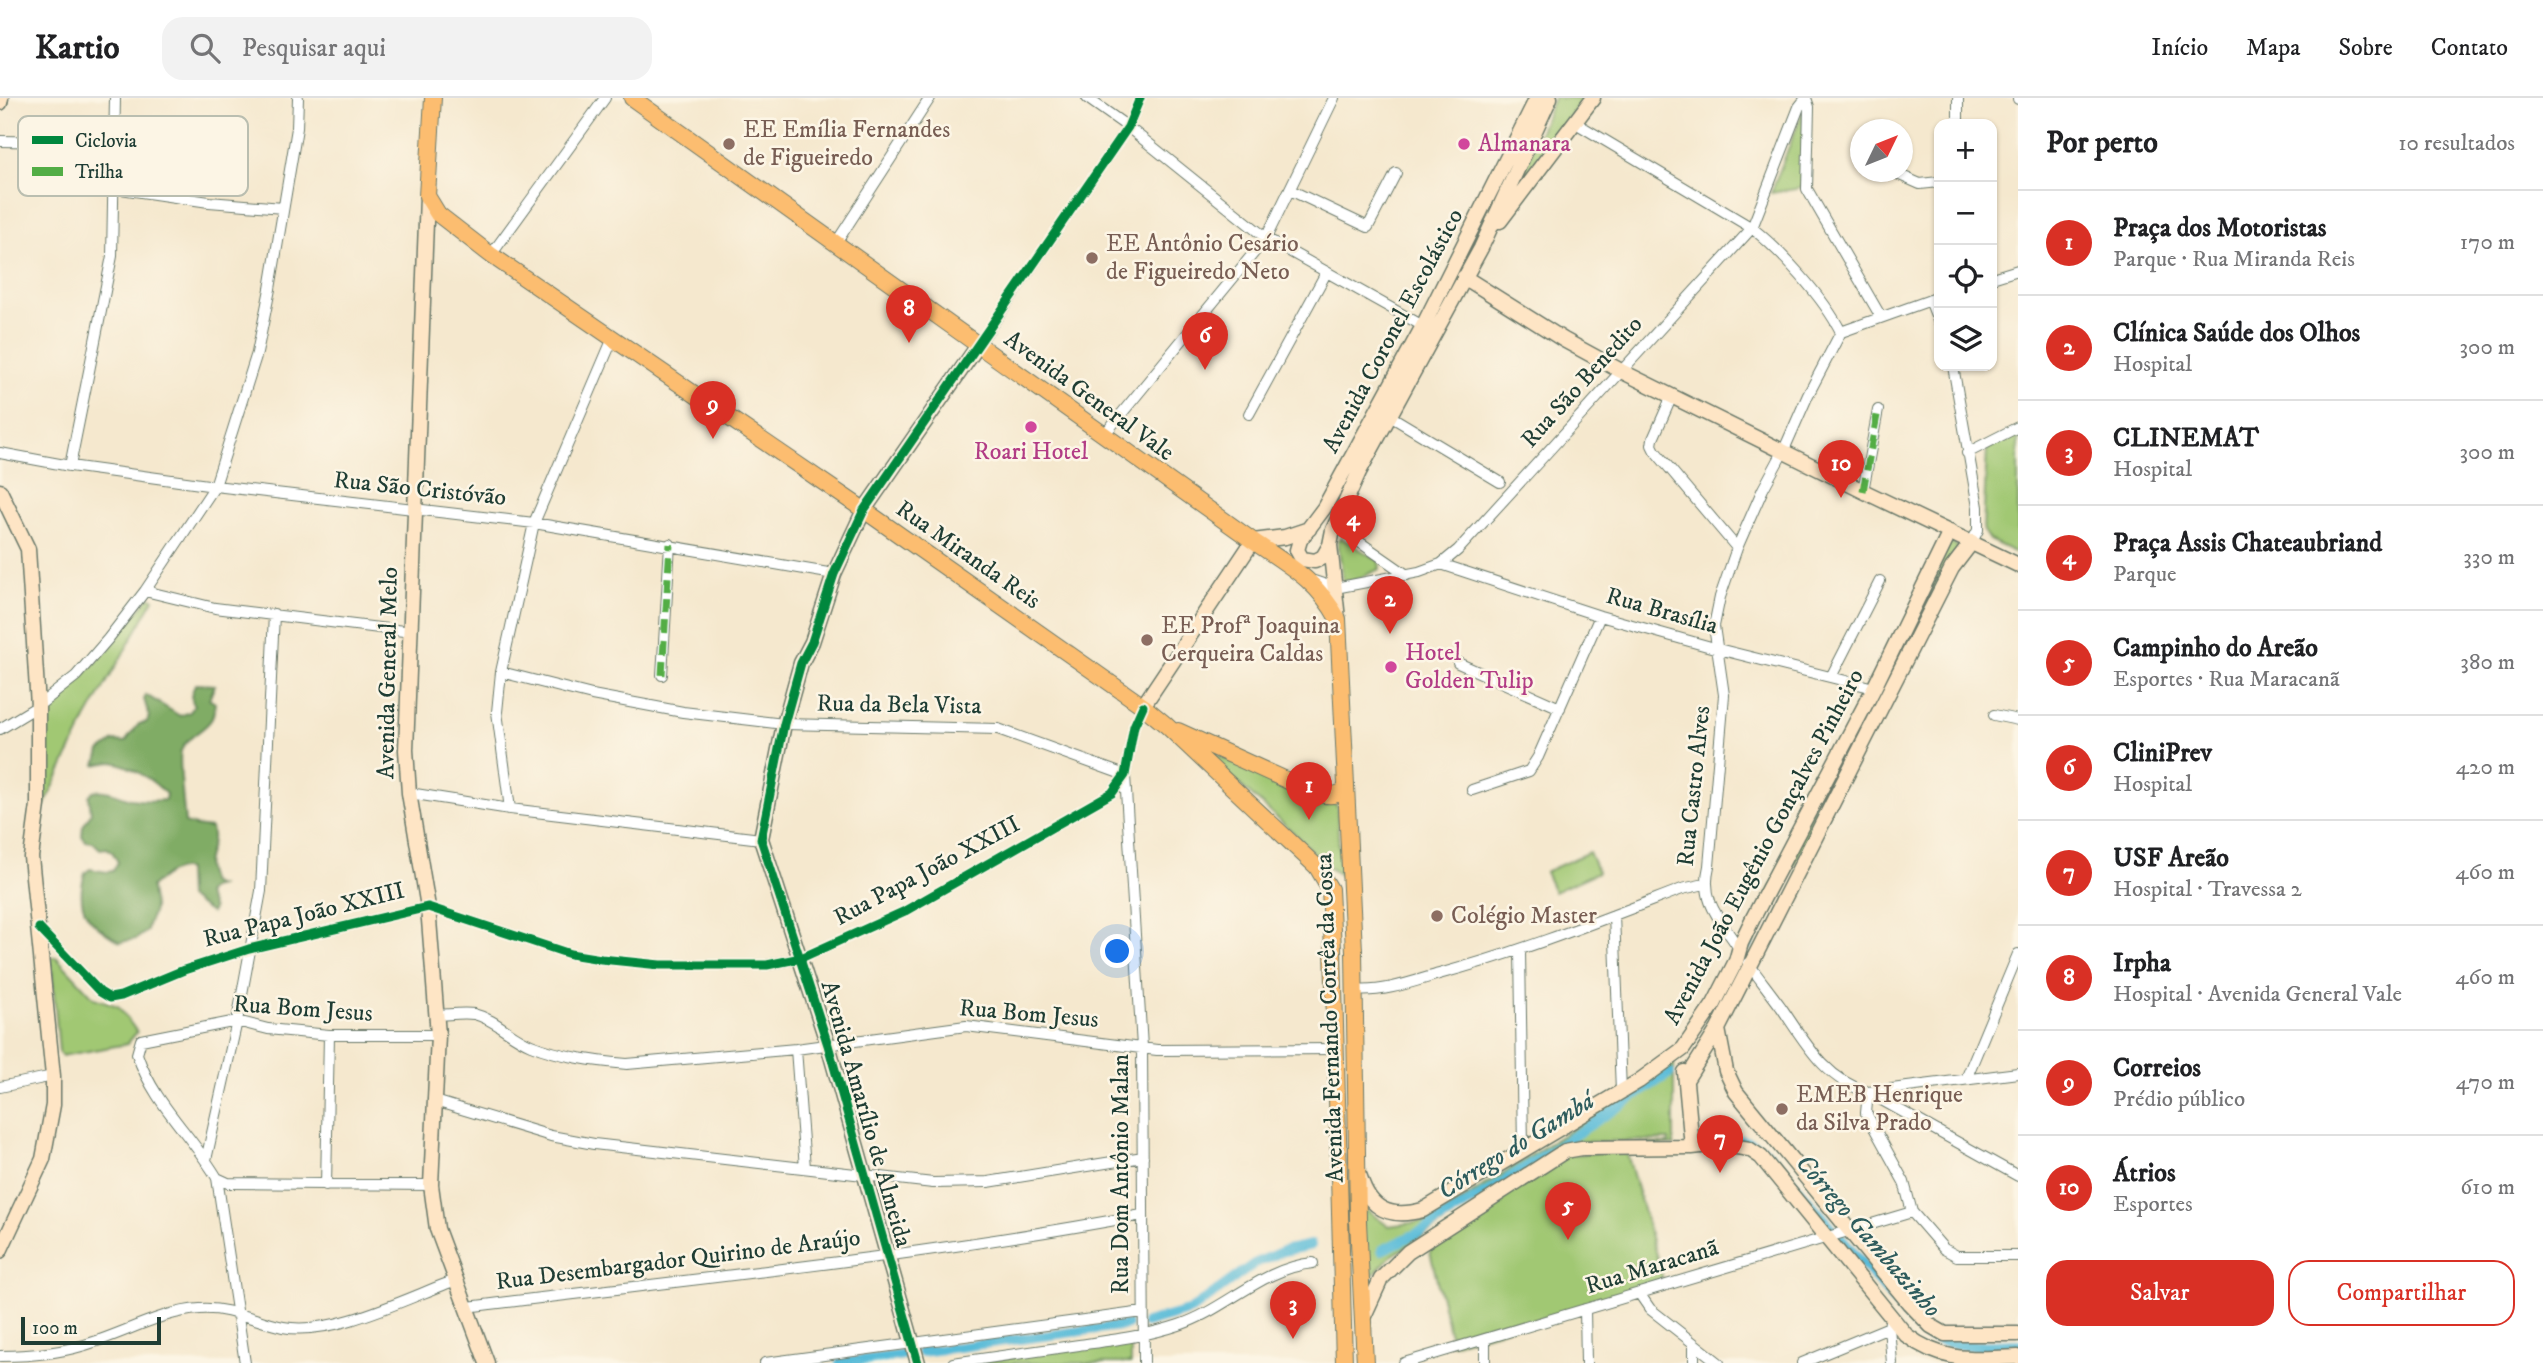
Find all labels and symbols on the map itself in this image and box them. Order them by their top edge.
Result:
place label: EE Emília Fernandes de Figueiredo [743,115,950,173]
legend [18,116,248,196]
north arrow [1850,119,1913,182]
place label: Almanara [1478,129,1571,159]
text: Ciclovia [75,130,137,153]
marker: EE Emília Fernandes de Figueiredo [721,136,737,152]
marker: Almanara [1456,136,1472,152]
text: Trilha [75,161,123,184]
street label: Avenida Coronel Escolástico [1316,204,1470,458]
place label: EE Antônio Cesário de Figueiredo Neto [1106,229,1299,287]
marker: EE Antônio Cesário de Figueiredo Neto [1084,250,1100,266]
pin: 8 [886,285,932,343]
street label: Rua São Benedito [1515,310,1649,454]
pin: 6 [1182,312,1228,370]
street label: Avenida General Vale [998,324,1180,468]
pin: 9 [690,381,736,439]
marker: Roari Hotel [1023,419,1039,435]
place label: Roari Hotel [974,437,1089,467]
pin: 10 [1818,440,1864,498]
street label: Rua São Cristóvão [332,465,508,513]
street label: Rua Miranda Reis [890,494,1046,616]
pin: 4 [1330,495,1376,553]
street label: Avenida General Melo [371,567,405,779]
pin: 2 [1367,576,1413,634]
street label: Rua Brasília [1603,581,1722,641]
place label: EE Profª Joaquina Cerqueira Caldas [1161,611,1341,669]
marker: EE Profª Joaquina Cerqueira Caldas [1139,632,1155,648]
place label: Hotel Golden Tulip [1405,638,1534,696]
marker: Hotel Golden Tulip [1383,659,1399,675]
street label: Avenida João Eugênio Gonçalves Pinheiro [1657,664,1871,1030]
street label: Rua da Bela Vista [816,689,983,721]
street label: Rua Castro Alves [1671,704,1717,868]
pin: 1 [1286,762,1332,820]
street label: Rua Papa João XXIII [829,809,1025,933]
street label: Avenida Fernando Corrêa da Costa [1309,852,1351,1183]
street label: Rua Papa João XXIII [200,875,408,955]
place label: Colégio Master [1451,901,1597,931]
marker: Colégio Master [1429,908,1445,924]
your location [1100,934,1134,968]
street label: Avenida Amarílio de Almeida [814,977,919,1252]
street label: Rua Bom Jesus [232,989,374,1029]
street label: Rua Bom Jesus [958,993,1100,1035]
street label: Rua Dom Antônio Malan [1106,1053,1136,1294]
place label: EMEB Henrique da Silva Prado [1796,1080,1963,1138]
water label: Córrego do Gambá [1431,1083,1603,1207]
marker: EMEB Henrique da Silva Prado [1774,1101,1790,1117]
pin: 7 [1697,1115,1743,1173]
water label: Córrego Gambazinho [1788,1147,1948,1325]
pin: 5 [1545,1182,1591,1240]
street label: Rua Desembargador Quirino de Araújo [494,1223,862,1297]
street label: Rua Maracanã [1582,1232,1723,1301]
pin: 3 [1270,1281,1316,1339]
scale bar [21,1314,161,1346]

